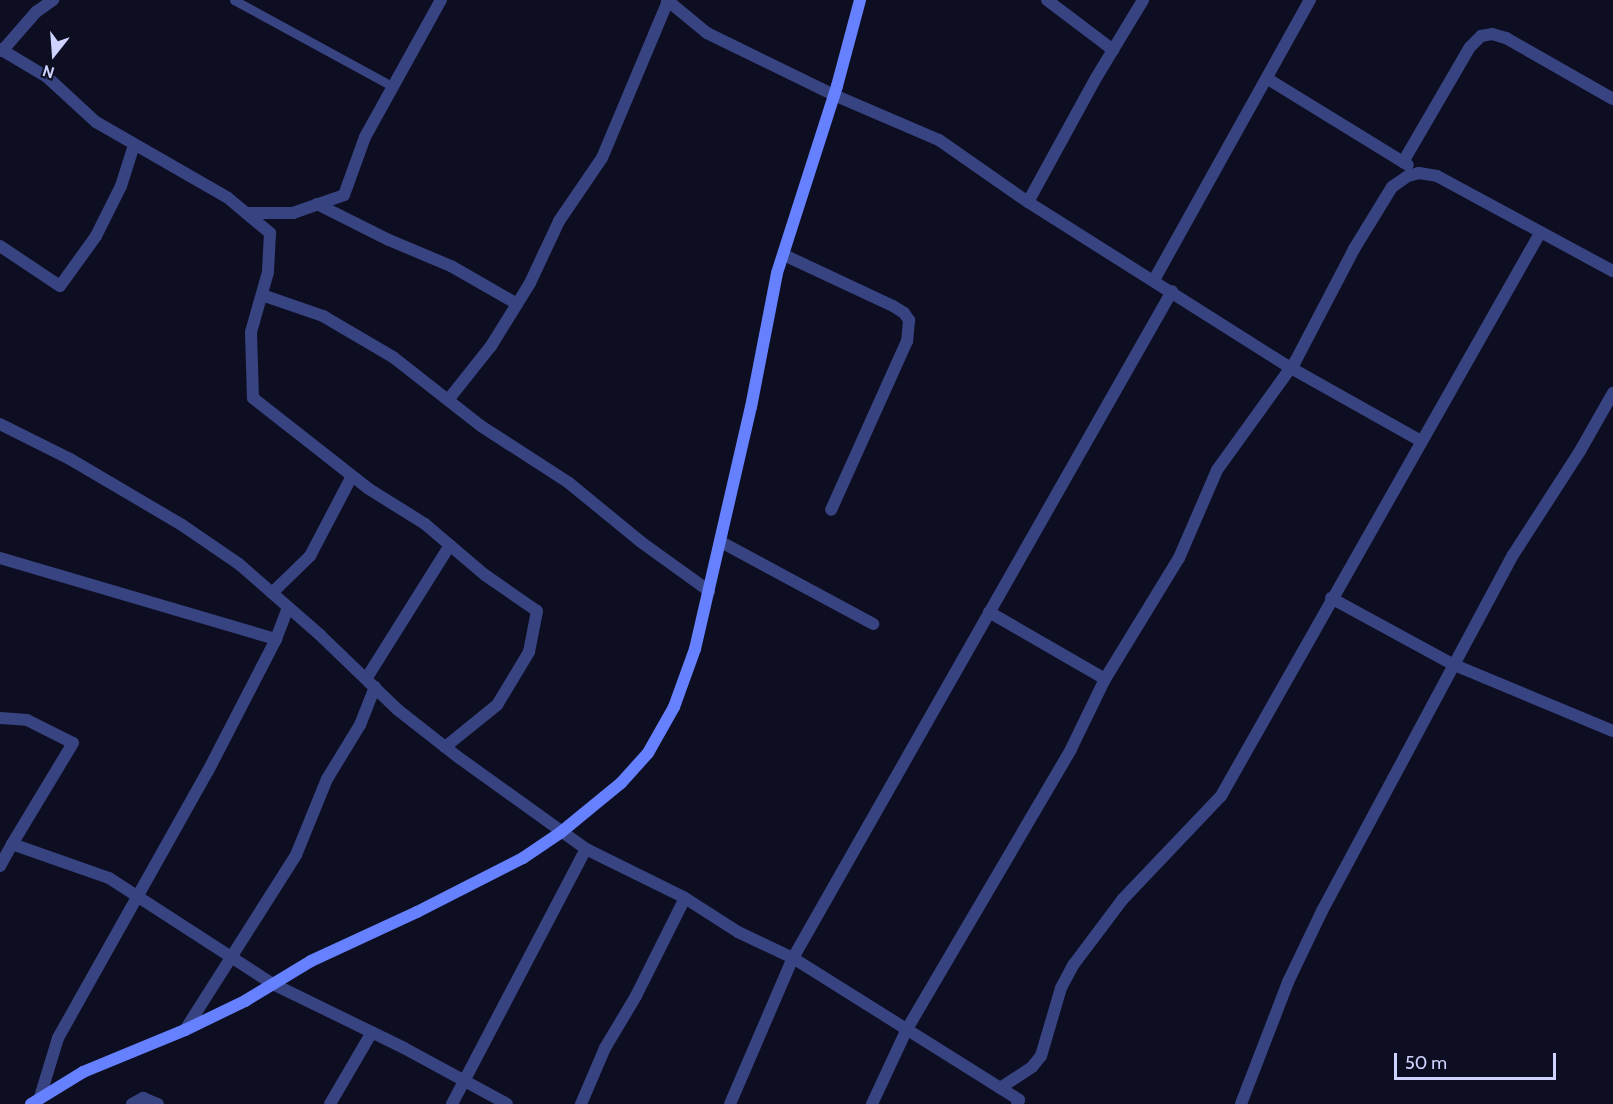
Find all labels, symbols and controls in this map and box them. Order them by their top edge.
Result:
north arrow [24,24,84,84]
text: N [40,61,57,82]
scale bar [1397,1041,1559,1079]
text: 50 m [1405,1052,1447,1074]

